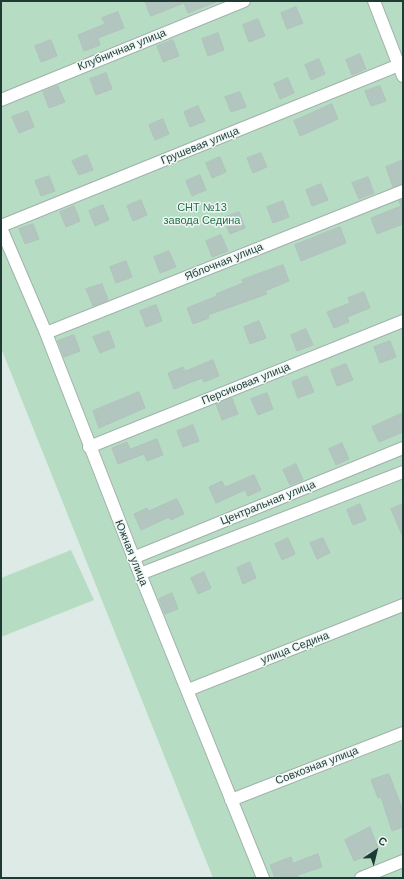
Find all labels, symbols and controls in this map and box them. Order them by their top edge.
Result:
street label: Клубничная улица [76,26,168,74]
street label: Грушевая улица [159,124,241,168]
park label: СНТ №13 завода Седина [164,201,240,227]
street label: Яблочная улица [183,240,265,284]
street label: Персиковая улица [200,360,292,408]
street label: Центральная улица [219,478,317,528]
street label: Южная улица [112,518,150,588]
street label: улица Седина [259,629,331,667]
street label: Совхозная улица [274,744,360,788]
north arrow [356,831,396,871]
text: С [376,834,390,848]

